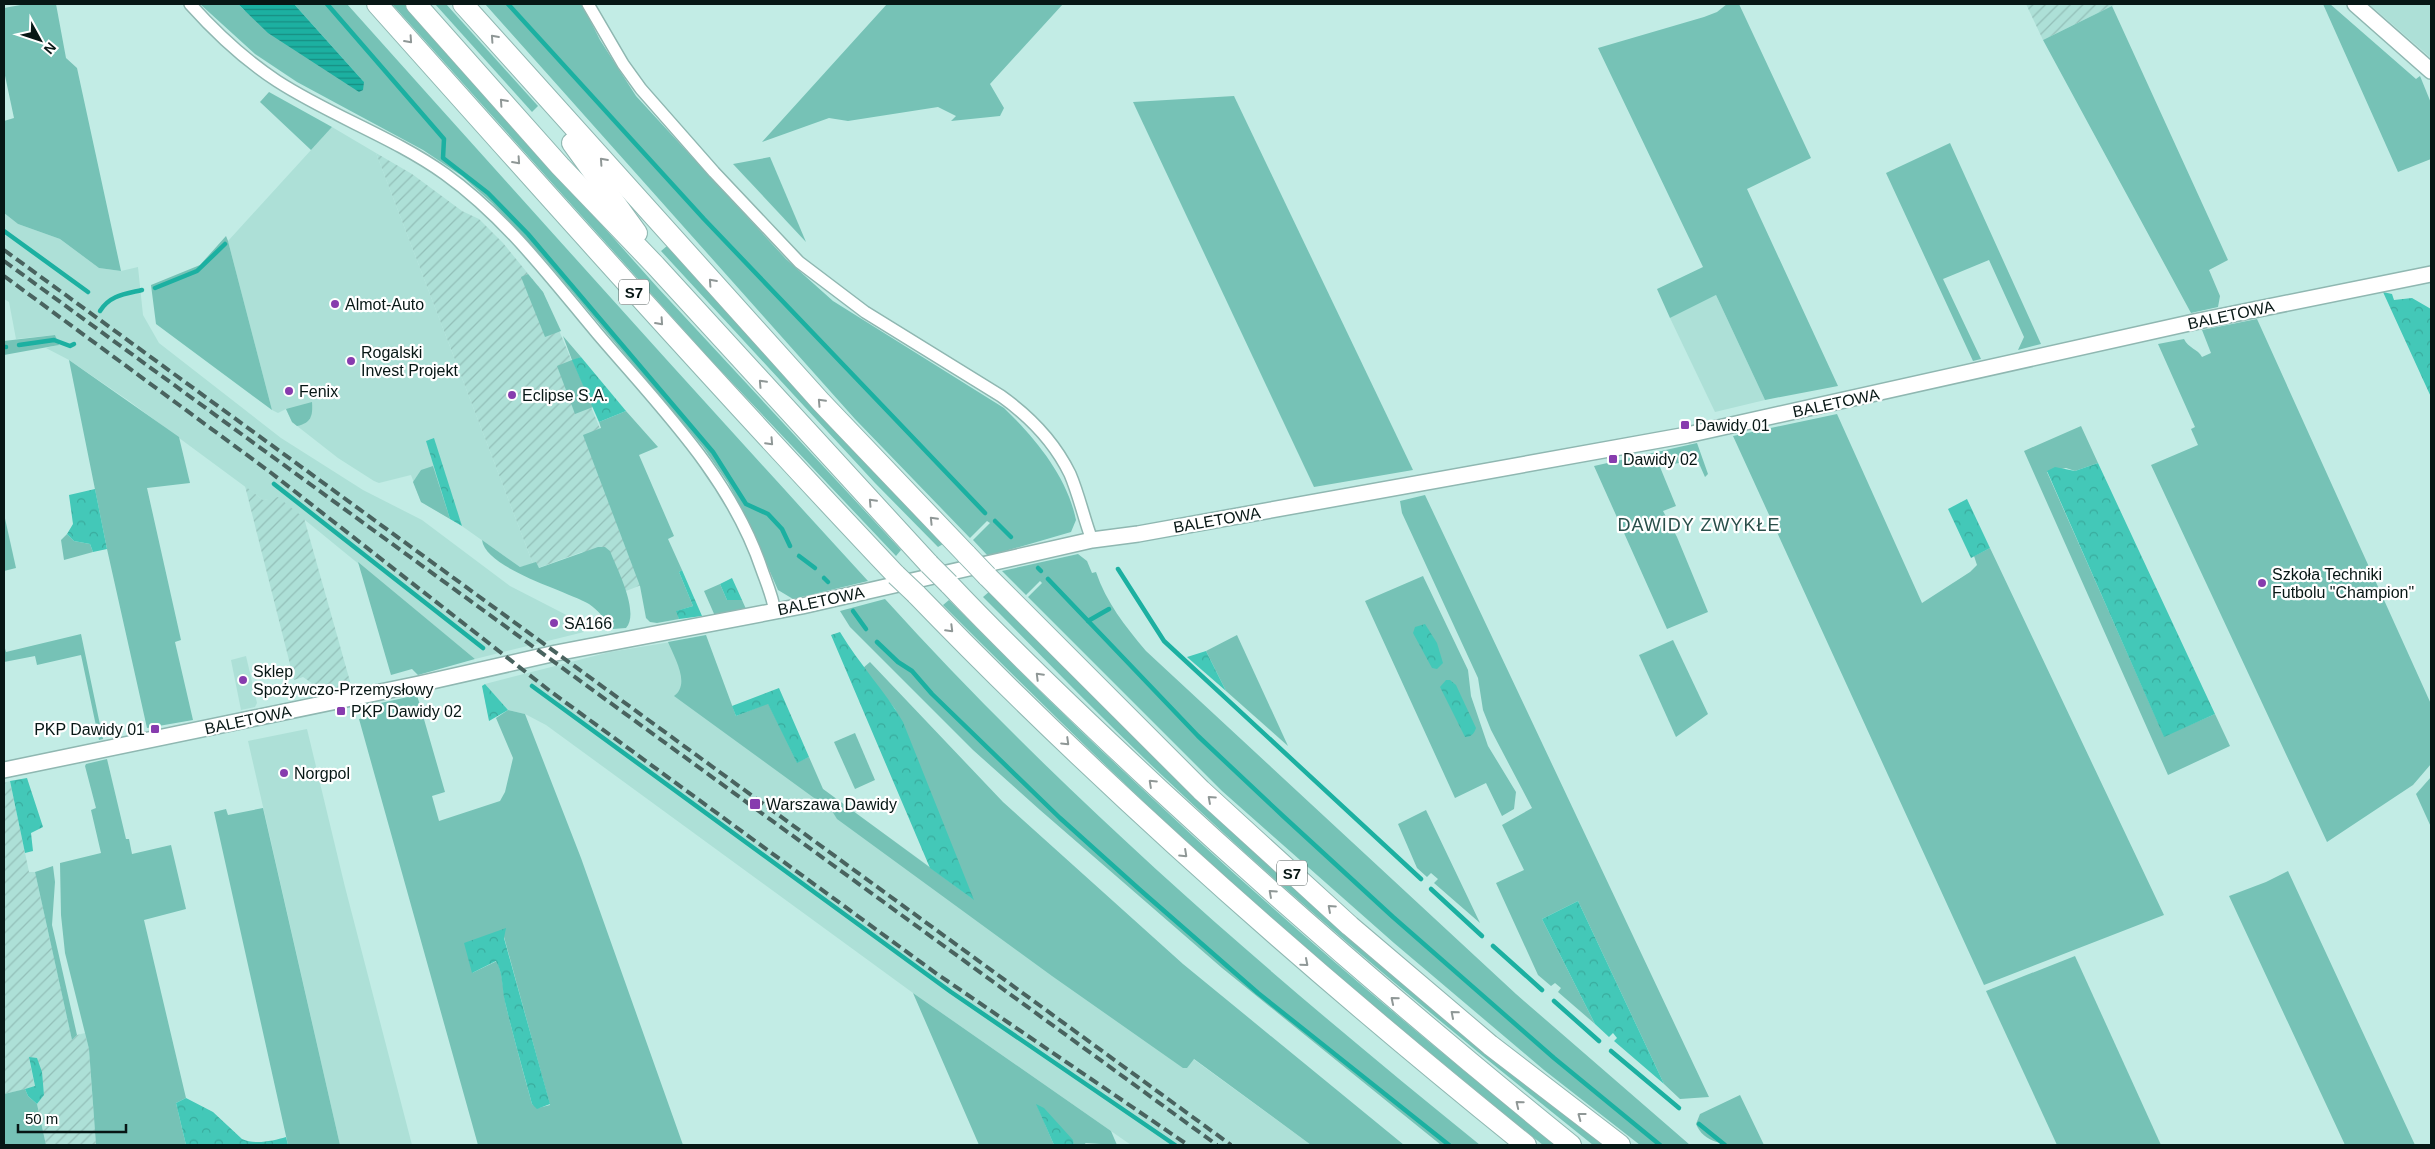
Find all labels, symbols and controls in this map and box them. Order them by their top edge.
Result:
north arrow [15,15,65,65]
one-way arrow [403,35,412,44]
one-way arrow [491,35,500,44]
text: N [41,39,59,57]
one-way arrow [500,98,509,107]
one-way arrow [512,156,521,165]
one-way arrow [600,157,609,166]
one-way arrow [709,278,718,287]
road number: S7 [619,280,649,304]
place label: Almot-Auto [345,296,424,313]
street label: BALETOWA [2186,297,2276,332]
marker: Almot-Auto [329,298,341,310]
one-way arrow [655,316,664,325]
place label: Rogalski Invest Projekt [361,344,458,379]
marker: Rogalski Invest Projekt [345,355,357,367]
one-way arrow [758,380,767,389]
place label: Fenix [299,383,338,400]
marker: Fenix [283,385,295,397]
street label: BALETOWA [1791,385,1881,420]
place label: Eclipse S.A. [522,387,608,404]
marker: Eclipse S.A. [506,389,518,401]
one-way arrow [818,399,827,408]
place label: Dawidy 01 [1695,417,1770,434]
marker: Dawidy 01 [1679,419,1691,431]
one-way arrow [764,436,773,445]
place label: Dawidy 02 [1623,451,1698,468]
marker: Dawidy 02 [1607,453,1619,465]
one-way arrow [869,499,878,508]
street label: BALETOWA [1172,504,1262,536]
district label: DAWIDY ZWYKŁE [1617,515,1781,535]
one-way arrow [930,517,939,526]
place label: Szkoła Techniki Futbolu "Champion" [2272,566,2414,601]
marker: Szkoła Techniki Futbolu "Champion" [2256,577,2268,589]
street label: BALETOWA [776,583,866,618]
place label: SA166 [564,615,612,632]
marker: SA166 [548,617,560,629]
one-way arrow [944,624,953,633]
place label: Sklep Spożywczo-Przemysłowy [253,663,433,698]
one-way arrow [1036,673,1045,682]
marker: Sklep Spożywczo-Przemysłowy [237,674,249,686]
street label: BALETOWA [203,702,293,737]
place label: PKP Dawidy 02 [351,703,462,720]
marker: PKP Dawidy 02 [335,705,347,717]
place label: PKP Dawidy 01 [34,721,145,738]
marker: PKP Dawidy 01 [149,723,161,735]
one-way arrow [1061,737,1070,746]
place label: Norgpol [294,765,350,782]
marker: Norgpol [278,767,290,779]
one-way arrow [1149,780,1158,789]
place label: Warszawa Dawidy [766,796,897,813]
one-way arrow [1207,796,1216,805]
marker: Warszawa Dawidy [748,797,762,811]
one-way arrow [1179,848,1188,857]
road number: S7 [1277,860,1307,886]
one-way arrow [1269,890,1278,899]
one-way arrow [1328,905,1337,914]
one-way arrow [1299,957,1308,966]
one-way arrow [1391,996,1400,1005]
one-way arrow [1451,1012,1460,1020]
one-way arrow [1516,1100,1525,1109]
scale bar [18,1102,125,1134]
text: 50 m [25,1110,58,1127]
one-way arrow [1578,1113,1587,1121]

